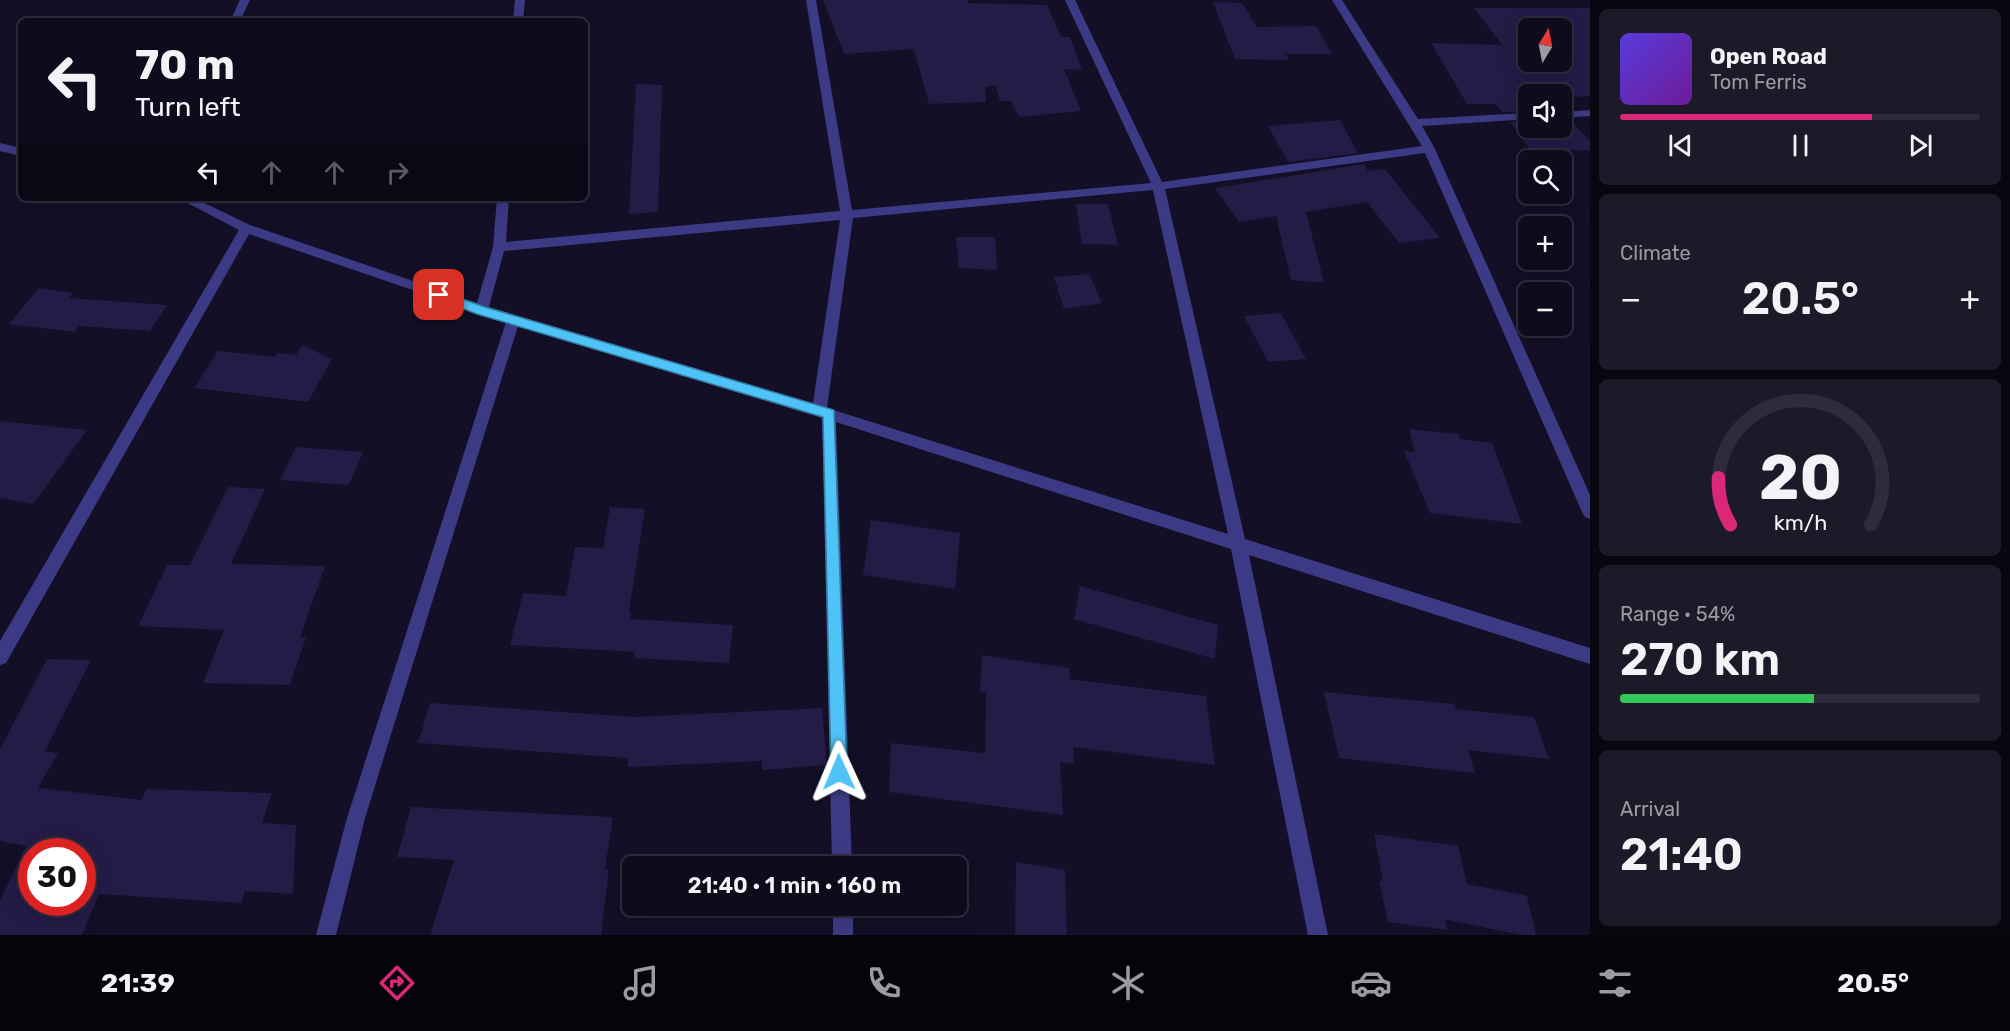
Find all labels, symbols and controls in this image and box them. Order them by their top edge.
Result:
north arrow [1518,18,1572,72]
map controls [1518,18,1572,336]
text: 70 m [135,40,235,90]
icon: left [36,42,114,120]
text: Open Road [1710,43,1827,70]
text: Tom Ferris [1710,70,1807,94]
button: sound [1518,84,1572,138]
text: Turn left [135,91,240,123]
icon: previous [1664,129,1697,162]
icon: pause [1784,129,1817,162]
icon: next [1904,129,1937,162]
button: search [1518,150,1572,204]
icon: left [192,156,225,189]
icon: ahead [255,156,288,189]
icon: ahead [318,156,351,189]
icon: right [381,156,414,189]
button: + [1518,216,1572,270]
text: Climate [1620,241,1691,265]
pin [413,269,464,320]
text: 20.5° [1742,272,1859,325]
icon: arrive [422,278,455,311]
text: − [1620,279,1641,318]
text: + [1959,279,1980,318]
button: − [1518,282,1572,336]
text: 20 [1759,441,1841,515]
text: km/h [1773,510,1827,535]
text: Range · 54% [1620,602,1735,626]
text: 270 km [1620,633,1780,686]
position arrow [807,740,871,804]
text: Arrival [1620,797,1680,821]
text: 21:40 [1620,828,1743,881]
speed limit sign: 30 [18,838,96,916]
text: 21:40 · 1 min · 160 m [688,872,901,899]
icon: directions [376,962,418,1004]
icon: music [620,962,662,1004]
icon: phone [863,962,905,1004]
icon: climate [1107,962,1149,1004]
icon: car [1350,962,1392,1004]
icon: filters [1594,962,1636,1004]
text: 21:39 [101,967,175,999]
text: 20.5° [1837,967,1909,999]

